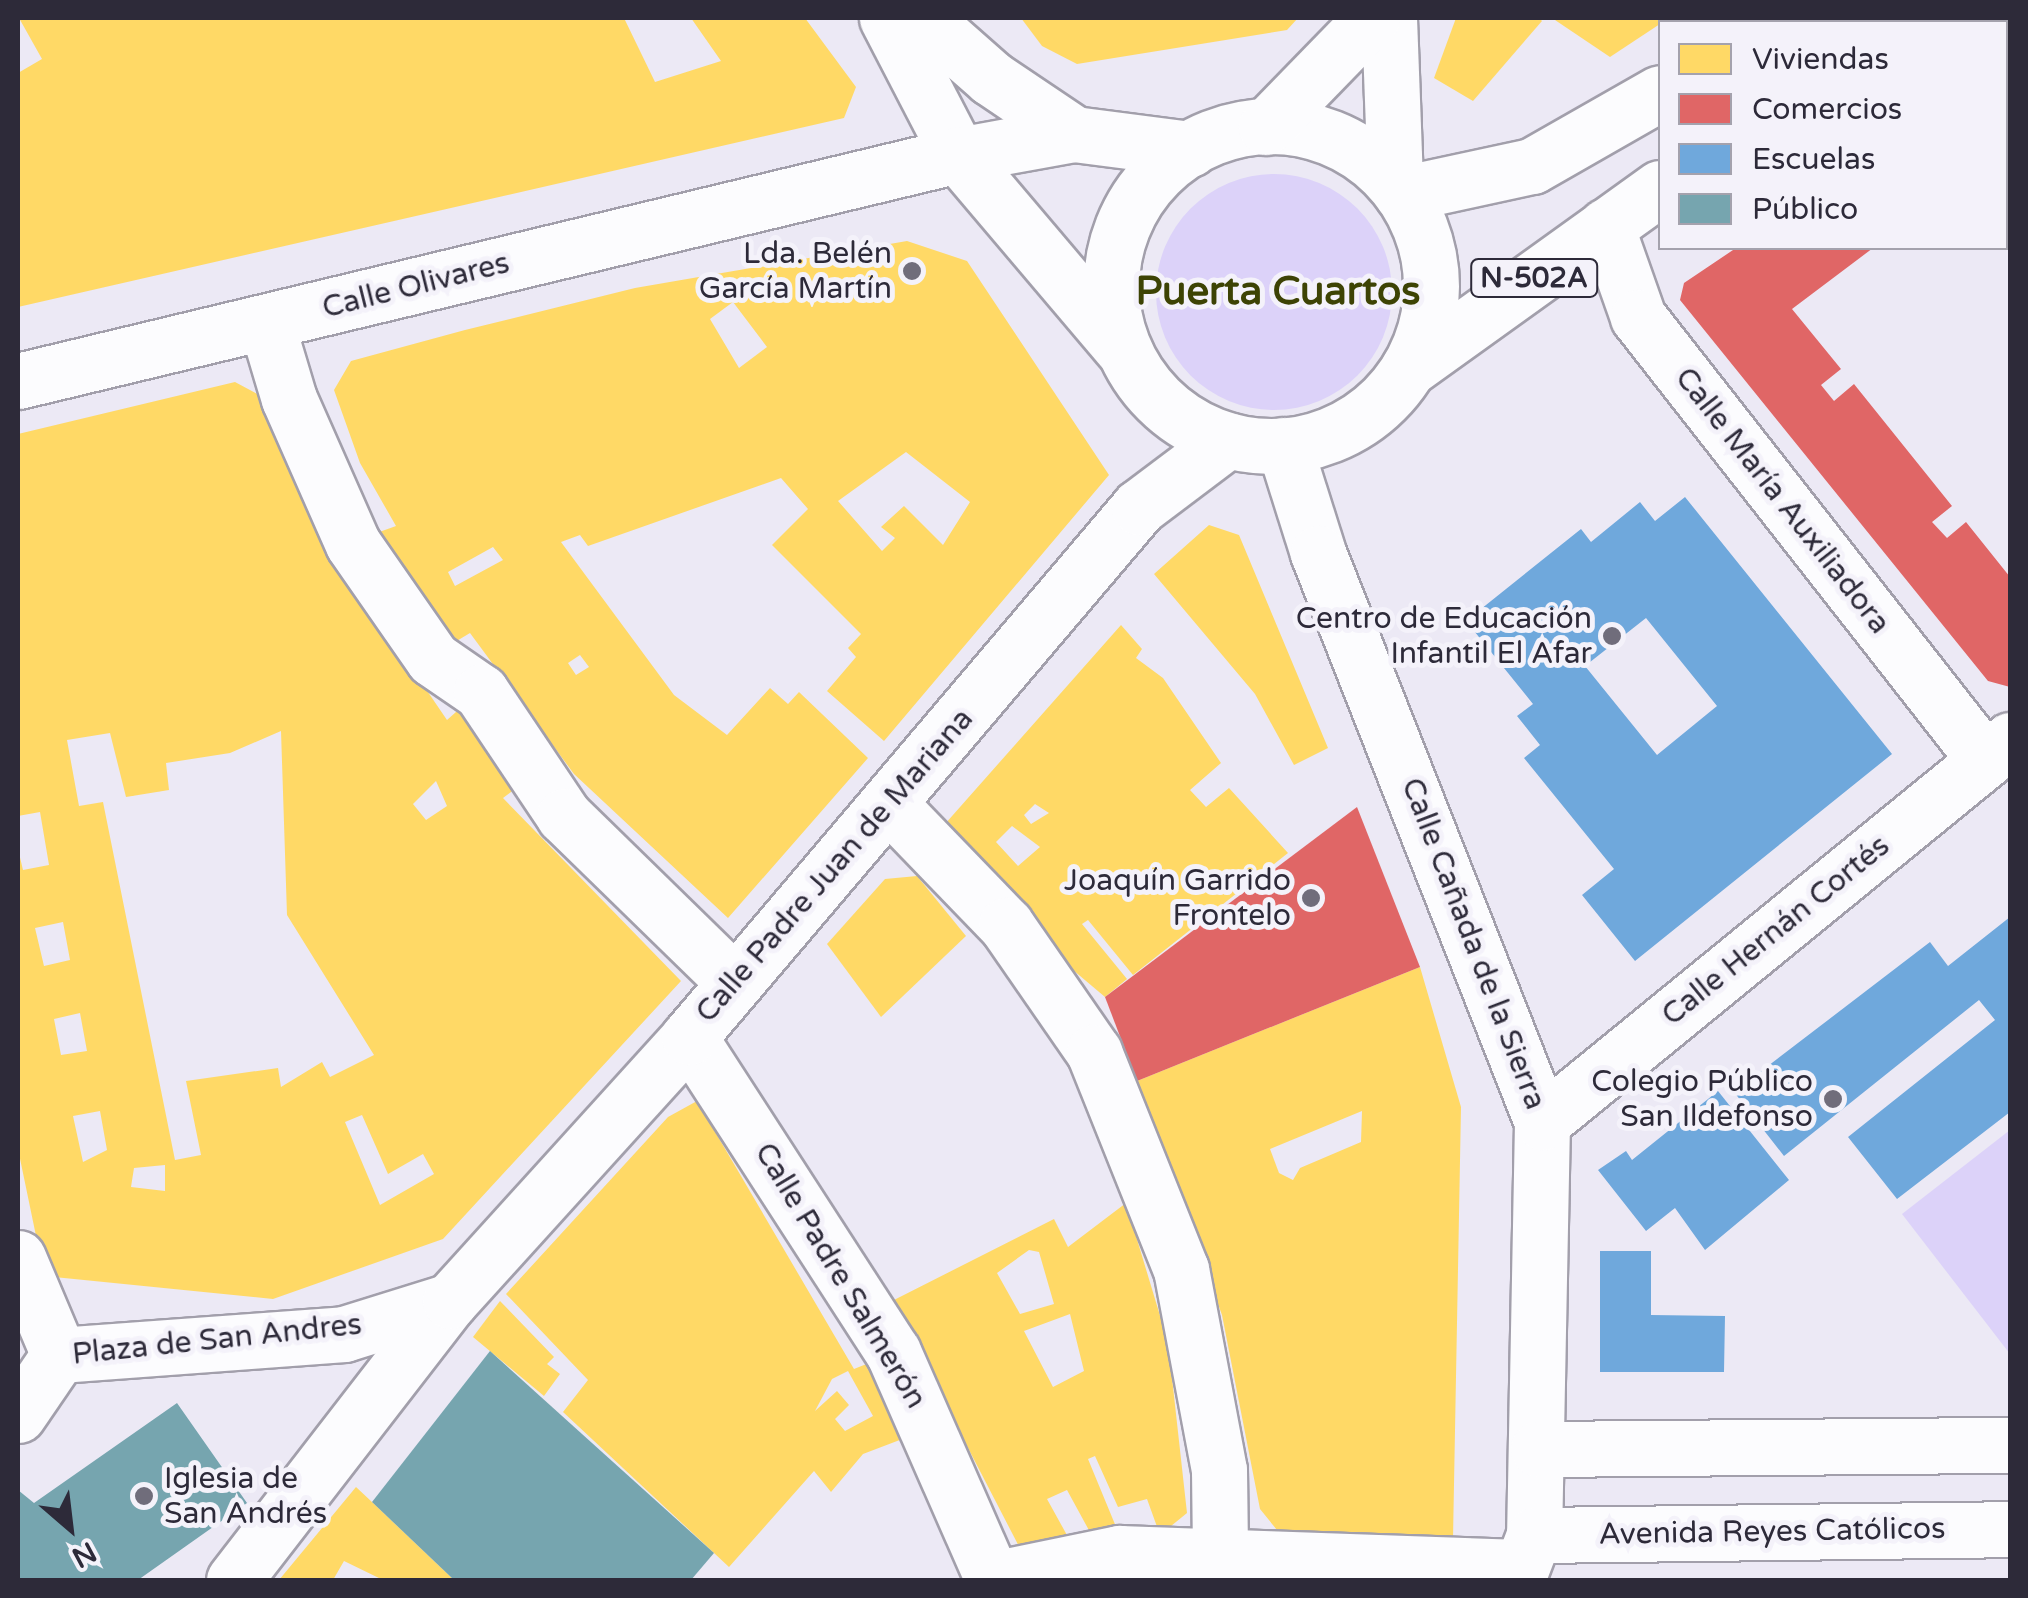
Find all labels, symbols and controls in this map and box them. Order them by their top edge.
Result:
legend [1658,20,2008,250]
text: Viviendas [1752,41,1889,78]
text: Comercios [1752,91,1902,128]
text: Escuelas [1752,141,1875,178]
text: Público [1752,191,1858,228]
place label: Lda. Belén García Martín [699,236,892,306]
street label: Calle Olivares [319,245,513,327]
road number: N-502A [1469,255,1599,301]
marker: Lda. Belén García Martín [901,260,923,282]
district label: Puerta Cuartos [1135,267,1421,315]
street label: Calle María Auxiliadora [1667,361,1897,641]
place label: Centro de Educación Infantil El Afar [1296,601,1592,672]
marker: Centro de Educación Infantil El Afar [1601,625,1623,647]
street label: Calle Padre Juan de Mariana [689,702,981,1030]
street label: Calle Cañada de la Sierra [1393,773,1553,1115]
street label: Calle Hernán Cortés [1655,828,1897,1034]
place label: Joaquín Garrido Frontelo [1064,863,1291,934]
marker: Joaquín Garrido Frontelo [1300,887,1322,909]
place label: Colegio Público San Ildefonso [1591,1064,1813,1134]
marker: Colegio Público San Ildefonso [1822,1088,1844,1110]
street label: Calle Padre Salmerón [746,1137,934,1415]
street label: Plaza de San Andres [70,1307,364,1373]
place label: Iglesia de San Andrés [164,1461,327,1532]
north arrow [20,1478,120,1578]
marker: Iglesia de San Andrés [133,1485,155,1507]
street label: Avenida Reyes Católicos [1598,1511,1946,1553]
text: N [66,1534,102,1575]

